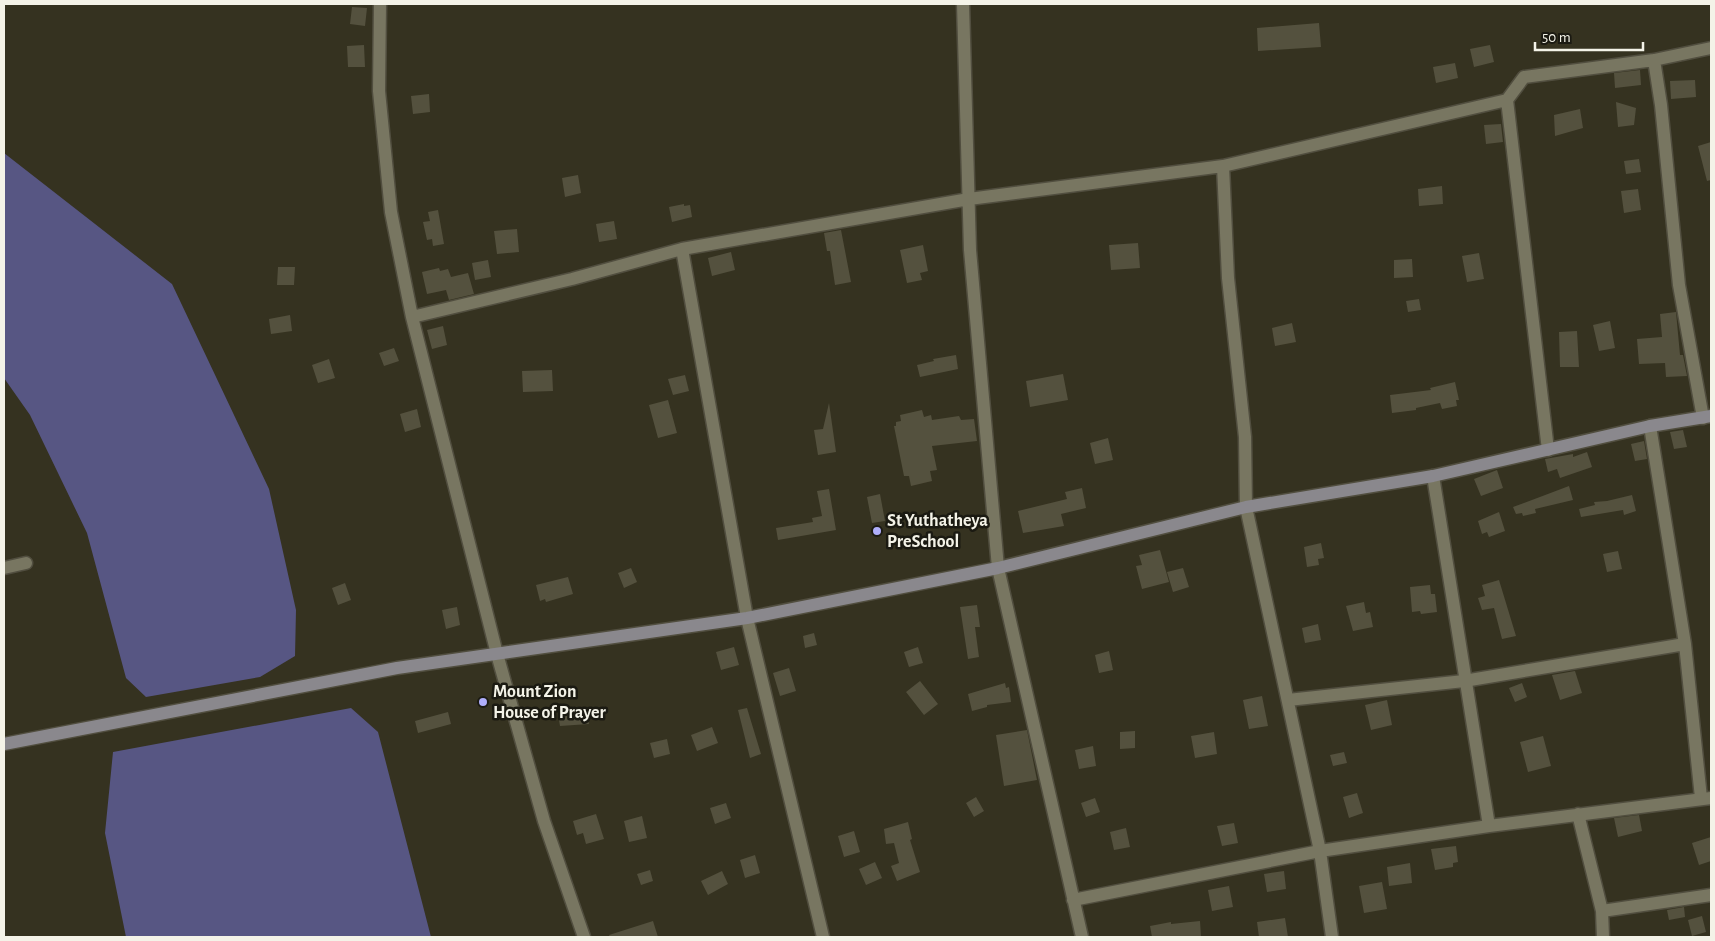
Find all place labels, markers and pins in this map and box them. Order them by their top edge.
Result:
place label: St Yuthatheya PreSchool [887,512,988,551]
marker: St Yuthatheya PreSchool [871,525,883,537]
place label: Mount Zion House of Prayer [493,683,607,722]
marker: Mount Zion House of Prayer [477,696,489,708]

